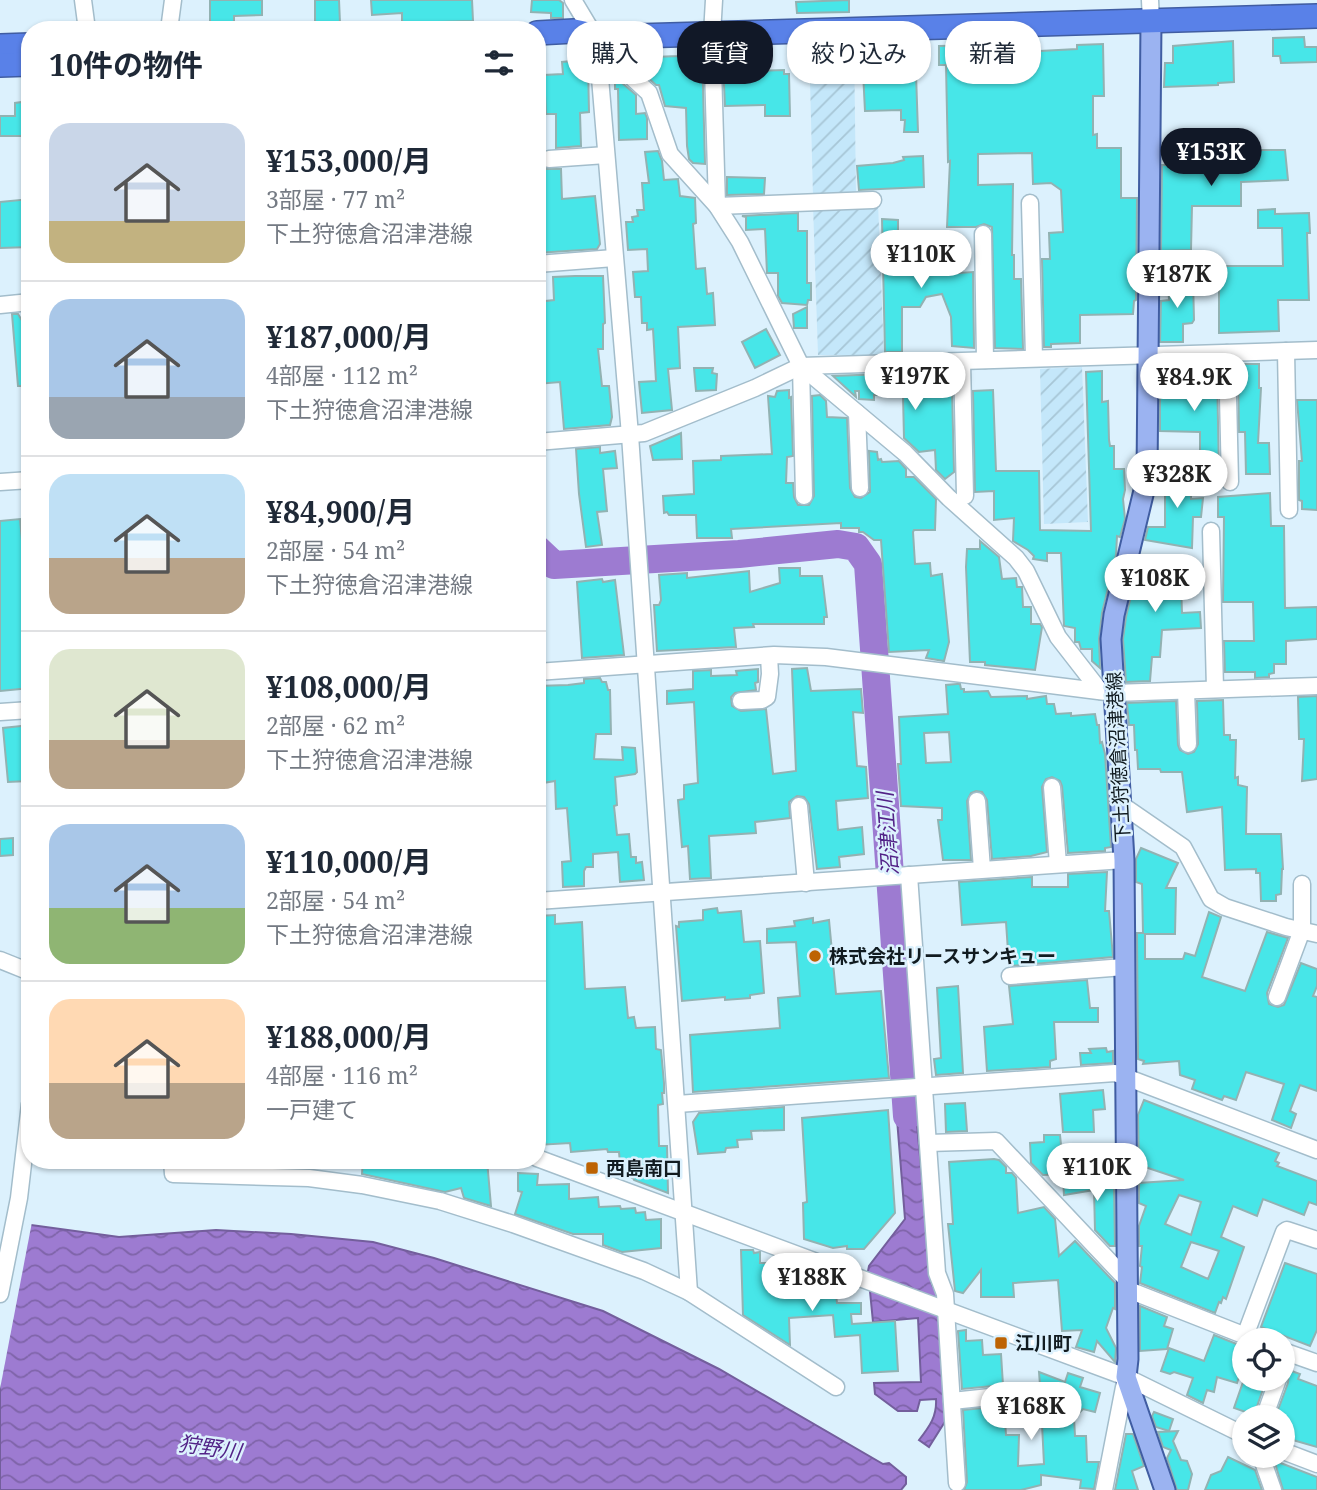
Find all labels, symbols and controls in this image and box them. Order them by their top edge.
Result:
chip: 購入 [567,21,663,84]
chip: 賃貸 [677,21,773,84]
chip: 絞り込み [787,21,931,84]
chip: 新着 [945,21,1041,84]
text: 10件の物件 [49,44,203,85]
icon: filters [480,44,518,82]
pin: ¥153K [1162,128,1260,188]
text: ¥153K [1177,135,1245,167]
text: ¥153,000/月 [266,140,432,181]
icon: home [105,151,189,235]
text: 3部屋 · 77 m² [266,183,405,215]
text: 下土狩徳倉沼津港線 [266,217,473,249]
pin: ¥110K [872,230,970,290]
text: ¥110K [887,237,955,269]
pin: ¥187K [1128,250,1226,310]
text: ¥187K [1143,257,1211,289]
text: ¥187,000/月 [266,316,432,357]
icon: home [105,327,189,411]
pin: ¥197K [866,352,964,412]
pin: ¥84.9K [1137,354,1251,413]
text: 4部屋 · 112 m² [266,359,418,391]
text: ¥197K [881,359,949,391]
text: ¥84.9K [1156,360,1232,392]
text: 下土狩徳倉沼津港線 [266,393,473,425]
pin: ¥328K [1128,450,1226,510]
text: ¥328K [1143,457,1211,489]
text: ¥84,900/月 [266,491,415,532]
icon: home [105,502,189,586]
text: 2部屋 · 54 m² [266,534,405,566]
pin: ¥108K [1106,554,1204,614]
text: ¥108K [1121,561,1189,593]
text: 下土狩徳倉沼津港線 [266,568,473,600]
text: ¥108,000/月 [266,666,432,707]
street label: 下土狩徳倉沼津港線 [1101,671,1135,843]
icon: home [105,677,189,761]
text: 2部屋 · 62 m² [266,709,405,741]
text: 下土狩徳倉沼津港線 [266,743,473,775]
water label: 沼津江川 [870,789,904,877]
text: ¥110,000/月 [266,841,432,882]
icon: home [105,852,189,936]
text: 2部屋 · 54 m² [266,884,405,916]
text: 下土狩徳倉沼津港線 [266,918,473,950]
place label: 株式会社リースサンキュー [829,943,1056,969]
marker: 株式会社リースサンキュー [807,948,823,964]
text: ¥188,000/月 [266,1016,432,1057]
icon: home [105,1027,189,1111]
text: 4部屋 · 116 m² [266,1059,418,1091]
text: 一戸建て [266,1093,358,1125]
pin: ¥110K [1048,1144,1146,1203]
text: ¥110K [1063,1150,1131,1182]
place label: 西島南口 [606,1155,682,1181]
marker: 西島南口 [584,1160,600,1176]
pin: ¥188K [763,1254,861,1313]
text: ¥188K [778,1260,846,1292]
map controls [1232,1328,1295,1468]
button: locate [1232,1328,1295,1391]
place label: 江川町 [1015,1330,1072,1356]
marker: 江川町 [993,1335,1009,1351]
pin: ¥168K [982,1382,1080,1442]
text: ¥168K [997,1389,1065,1421]
button: layers [1232,1405,1295,1468]
water label: 狩野川 [177,1429,245,1466]

